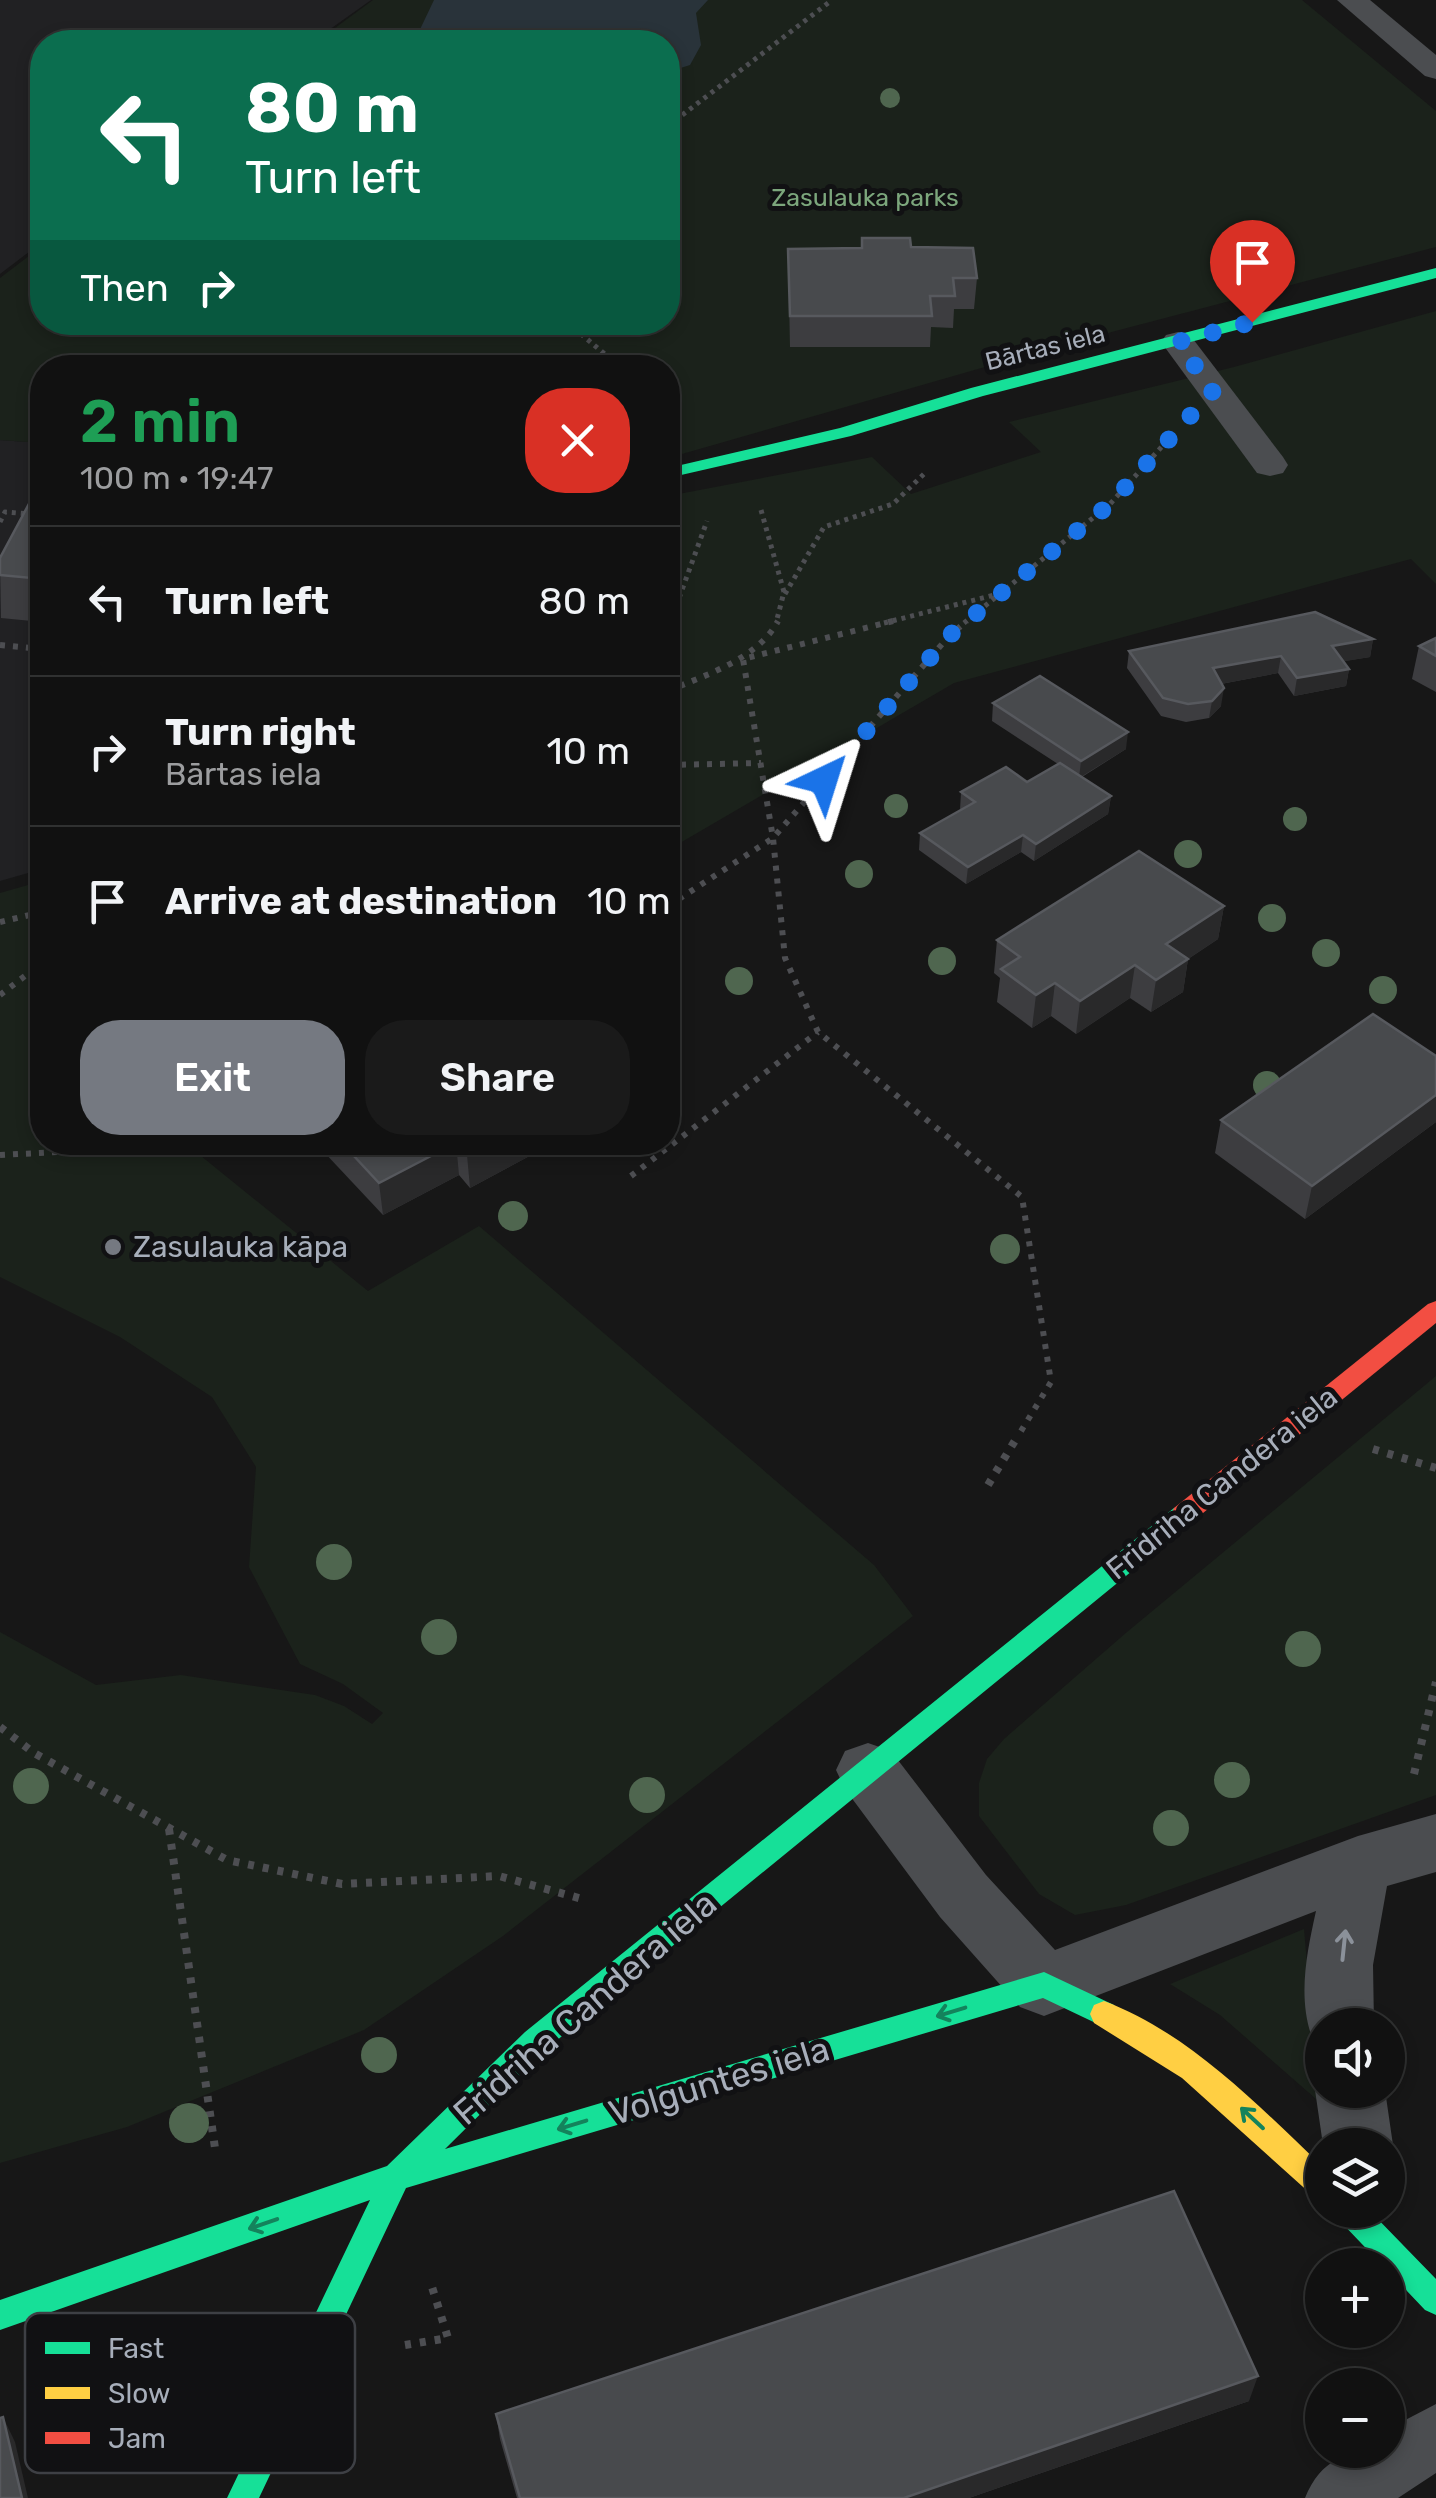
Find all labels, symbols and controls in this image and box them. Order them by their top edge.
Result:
text: 80 m [245,67,419,150]
icon: left [80,70,210,200]
text: Turn left [245,151,421,204]
park label: Zasulauka parks [771,183,959,212]
pin [1210,220,1295,323]
icon: arrive [1225,235,1280,290]
icon: right [189,260,244,315]
text: Then [80,265,169,311]
street label: Bārtas iela [982,319,1108,376]
text: 2 min [80,386,240,457]
button: close [525,388,630,493]
text: 100 m · 19:47 [80,459,273,497]
icon: left [80,574,135,629]
text: Turn left [165,578,329,624]
text: 80 m [539,578,630,624]
text: Turn right [165,709,356,755]
icon: right [80,724,135,779]
text: 10 m [547,728,630,774]
position arrow [772,728,876,832]
text: Bārtas iela [165,755,322,793]
icon: arrive [80,874,135,929]
text: Arrive at destination [165,878,557,924]
text: 10 m [587,878,671,924]
button: Exit [80,1020,345,1135]
button: Share [365,1020,630,1135]
place label: Zasulauka kāpa [133,1229,348,1265]
marker: Zasulauka kāpa [102,1236,124,1258]
street label: Fridriha Candera iela [1099,1379,1345,1587]
street label: Fridriha Candera iela [445,1882,725,2134]
one-way arrow [1335,1929,1354,1961]
one-way arrow [936,2004,967,2022]
map controls [1305,2008,1405,2468]
button: sound [1305,2008,1405,2108]
street label: Volguntes iela [604,2028,834,2134]
one-way arrow [1240,2106,1264,2130]
one-way arrow [557,2117,588,2135]
button: layers [1305,2128,1405,2228]
one-way arrow [247,2216,279,2234]
button: + [1305,2248,1405,2348]
legend [25,2313,355,2473]
text: Fast [108,2332,164,2365]
button: − [1305,2368,1405,2468]
text: Slow [108,2377,170,2410]
text: Jam [108,2422,166,2455]

